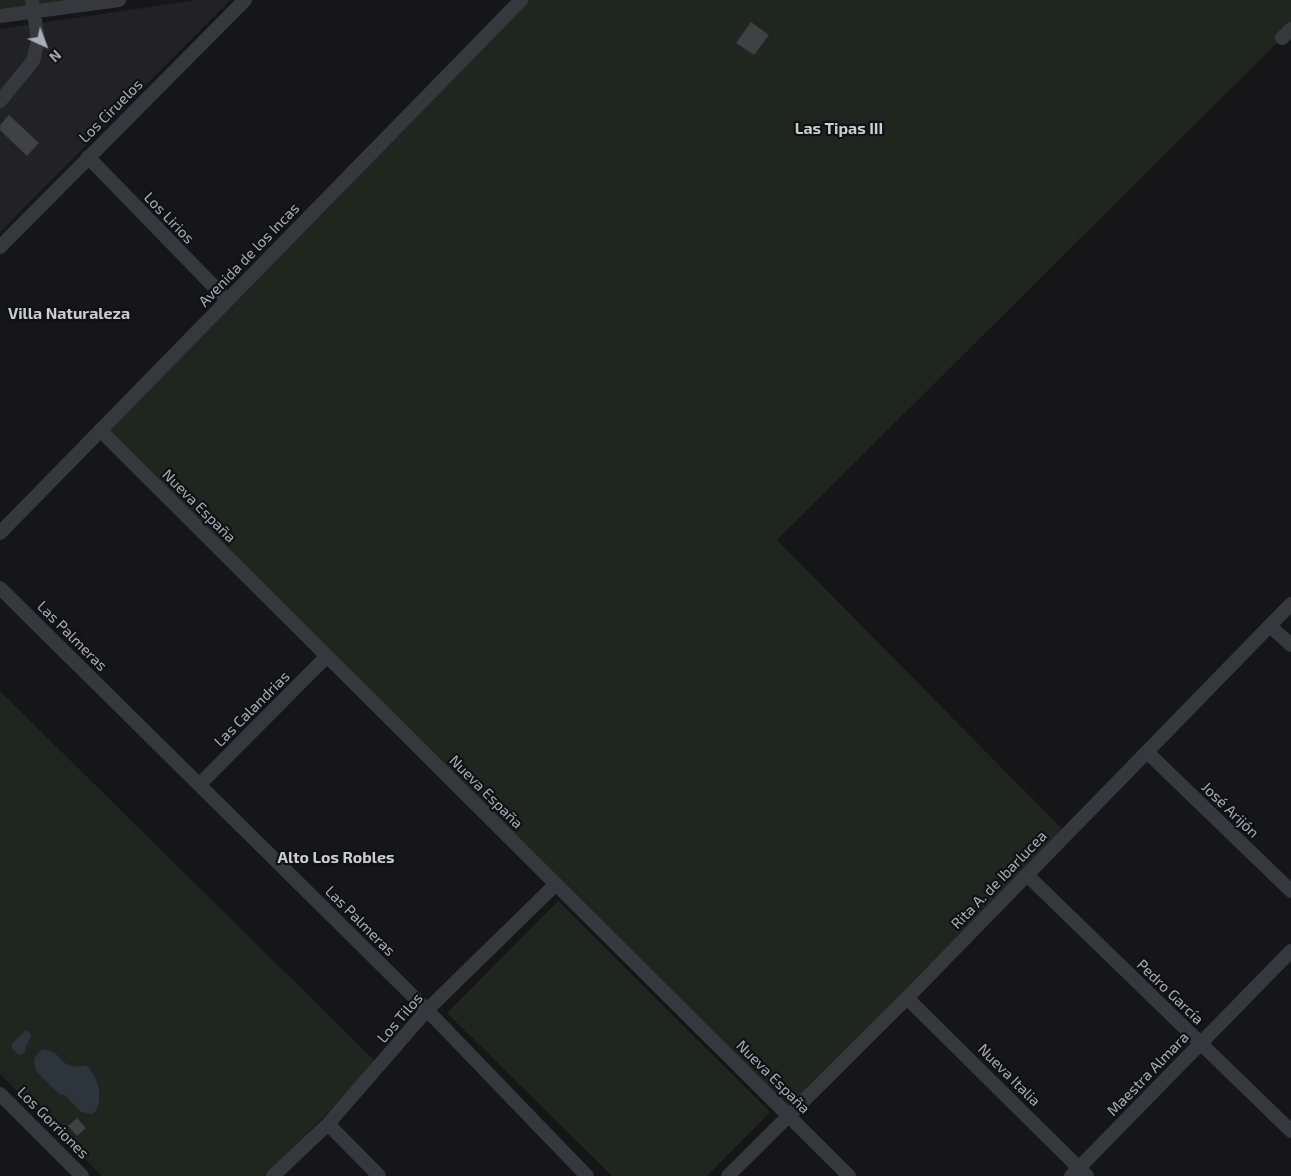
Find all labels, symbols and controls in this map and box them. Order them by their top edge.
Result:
north arrow [20,20,70,70]
text: N [46,47,65,66]
street label: Los Ciruelos [75,75,147,147]
district label: Las Tipas III [795,119,883,139]
street label: Los Lirios [140,189,198,247]
street label: Avenida de los Incas [195,199,303,311]
district label: Villa Naturaleza [8,304,130,324]
street label: Nueva España [159,466,239,546]
street label: Las Palmeras [33,597,111,675]
street label: Las Calandrias [211,668,293,750]
street label: Nueva España [446,752,526,832]
street label: José Arijón [1198,778,1262,842]
street label: Rita A. de Ibarlucea [948,827,1050,933]
district label: Alto Los Robles [278,848,394,868]
street label: Las Palmeras [321,882,399,960]
street label: Pedro García [1133,956,1207,1028]
street label: Los Tilos [373,989,427,1047]
street label: Maestra Almara [1103,1028,1193,1120]
street label: Nueva España [733,1037,813,1117]
street label: Nueva Italia [974,1040,1044,1110]
street label: Los Gorriones [13,1083,93,1163]

